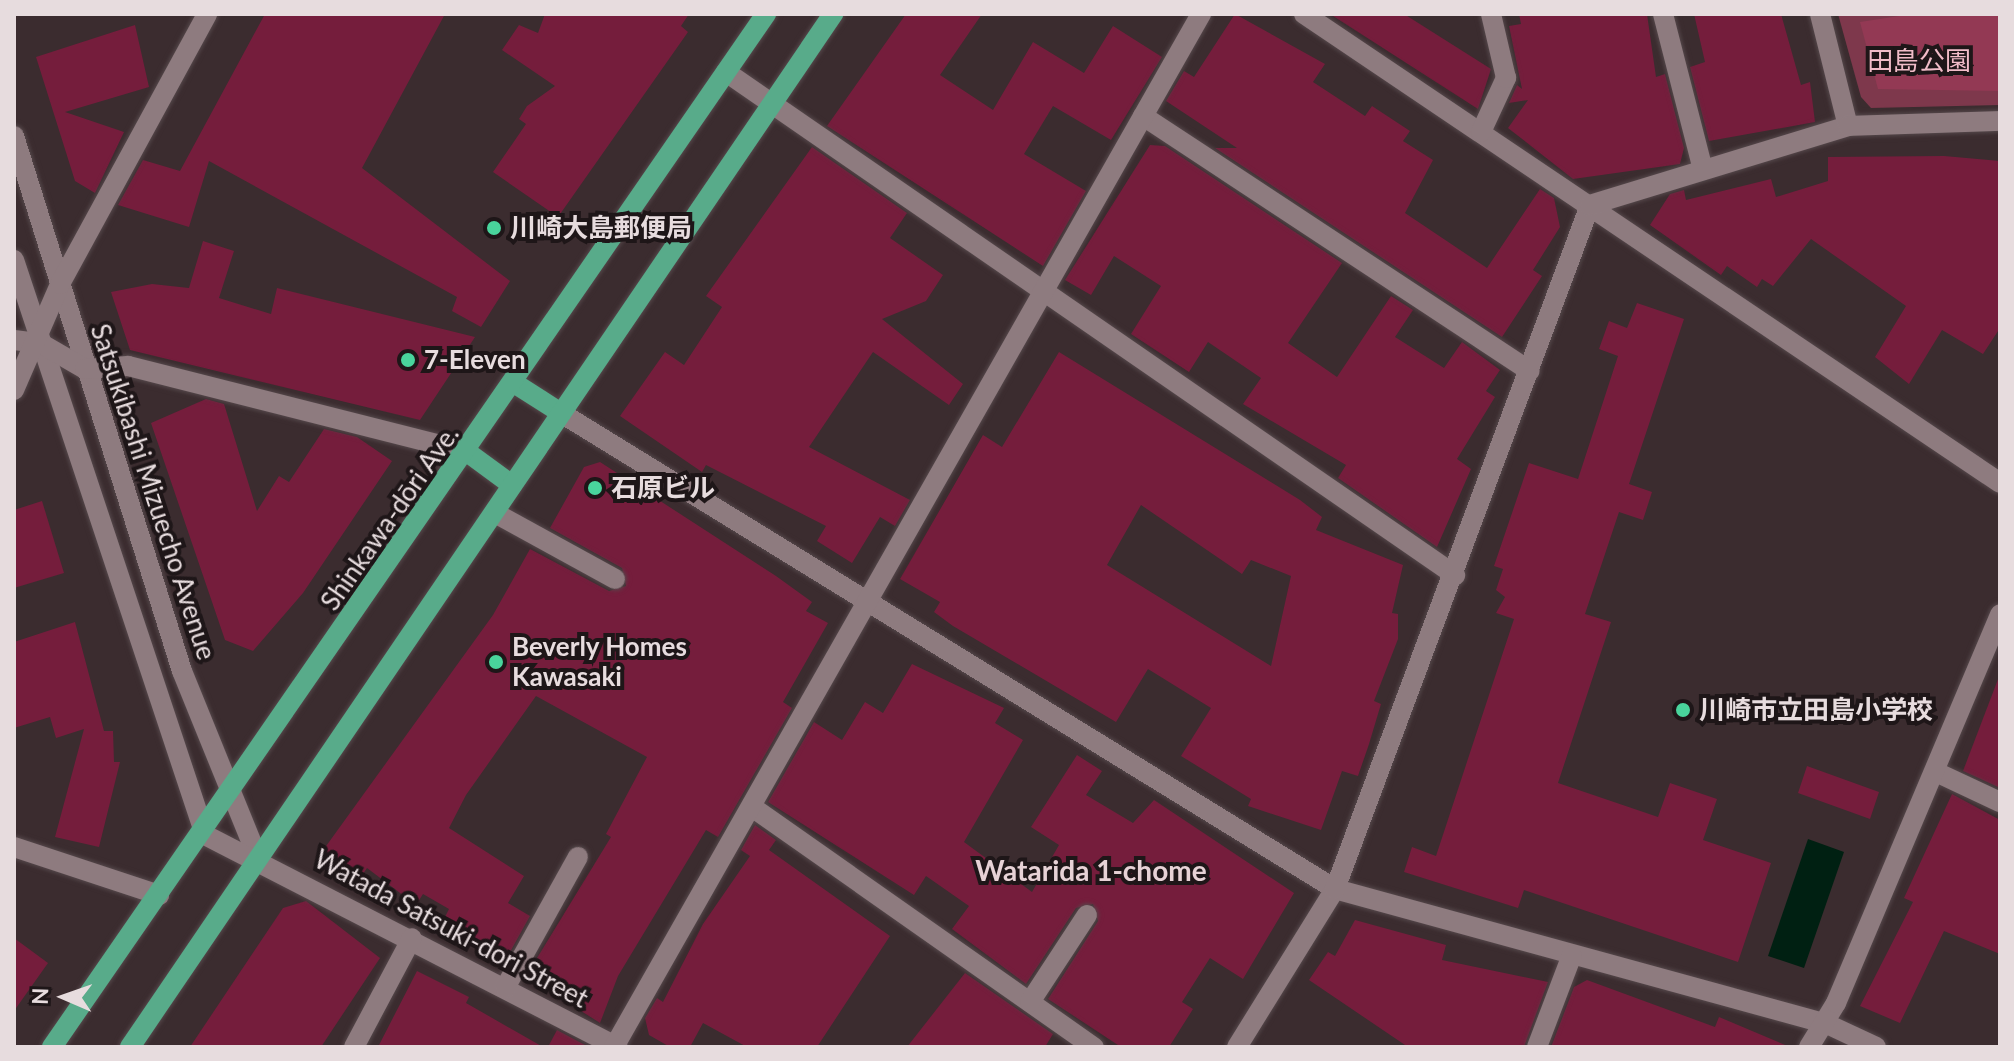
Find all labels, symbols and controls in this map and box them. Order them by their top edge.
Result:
park label: 田島公園 [1867,45,1971,77]
place label: 川崎大島郵便局 [510,212,692,244]
marker: 川崎大島郵便局 [485,219,503,237]
street label: Satsukibashi Mizuecho Avenue [84,320,222,664]
place label: 7-Eleven [424,344,526,376]
marker: 7-Eleven [399,351,417,369]
street label: Shinkawa-dōri Ave. [314,419,466,617]
place label: 石原ビル [611,472,715,504]
marker: 石原ビル [586,479,604,497]
place label: Beverly Homes Kawasaki [512,631,688,692]
marker: Beverly Homes Kawasaki [487,653,505,671]
place label: 川崎市立田島小学校 [1699,694,1933,726]
marker: 川崎市立田島小学校 [1674,701,1692,719]
street label: Watada Satsuki-dori Street [309,843,593,1015]
district label: Watarida 1-chome [975,853,1207,887]
north arrow [24,957,104,1037]
text: N [26,987,53,1005]

